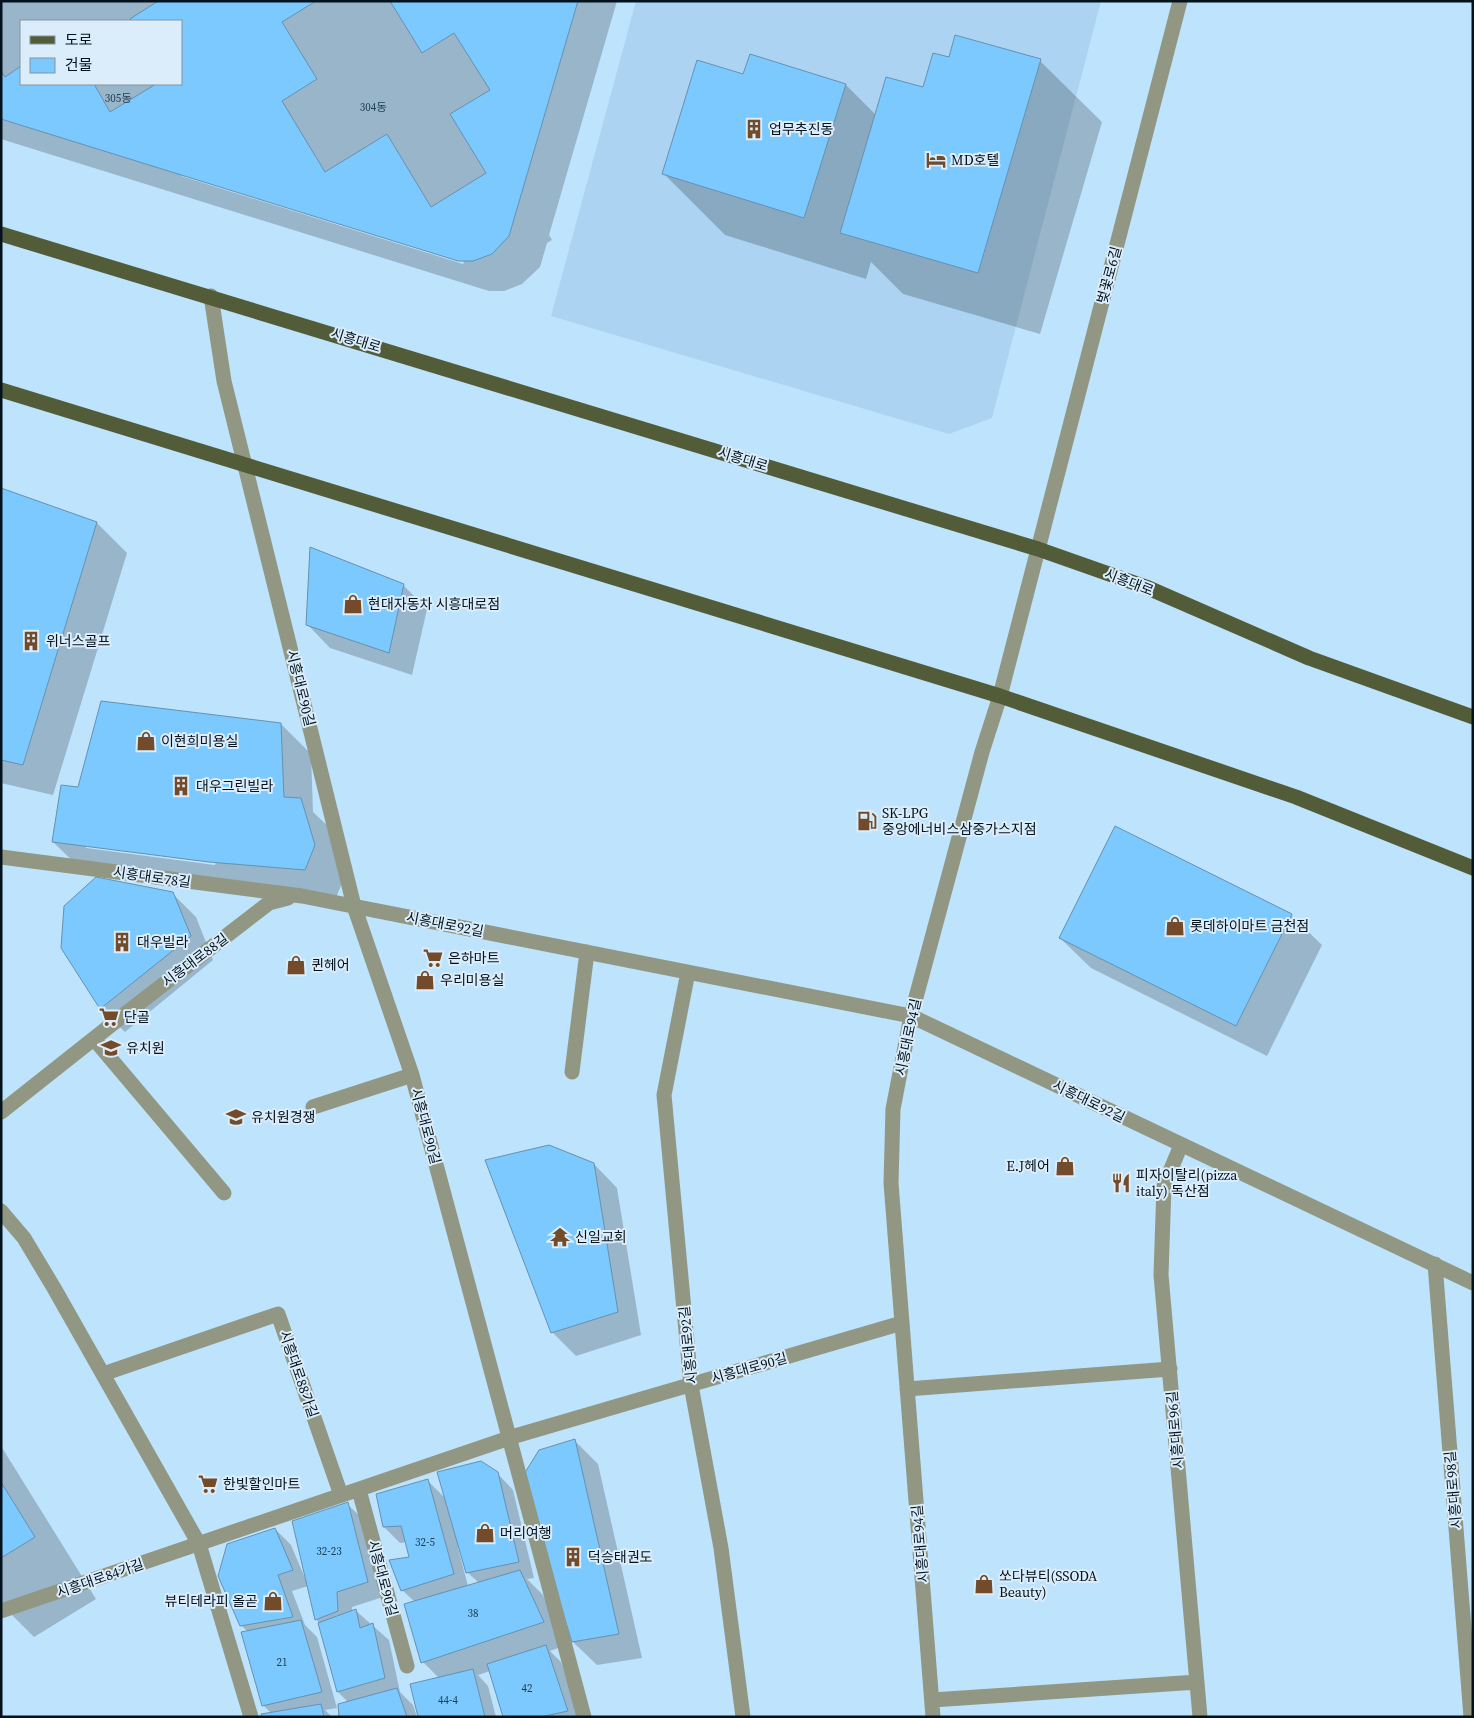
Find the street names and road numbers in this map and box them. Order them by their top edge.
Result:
street label: 벚꽃로6길 [1092,244,1126,306]
street label: 시흥대로 [328,323,384,357]
street label: 시흥대로 [715,442,771,476]
street label: 시흥대로 [1101,563,1157,601]
street label: 시흥대로90길 [282,648,320,728]
street label: 시흥대로78길 [112,862,192,892]
street label: 시흥대로92길 [405,907,485,941]
street label: 시흥대로88길 [158,928,232,992]
street label: 시흥대로94길 [890,997,926,1077]
street label: 시흥대로92길 [1049,1075,1129,1127]
street label: 시흥대로90길 [406,1086,446,1166]
street label: 시흥대로92길 [674,1305,702,1385]
street label: 시흥대로88가길 [275,1328,323,1420]
street label: 시흥대로90길 [709,1348,789,1388]
street label: 시흥대로96길 [1162,1390,1188,1470]
street label: 시흥대로98길 [1440,1450,1466,1530]
street label: 시흥대로94길 [907,1504,933,1584]
street label: 시흥대로90길 [363,1538,403,1618]
street label: 시흥대로84가길 [54,1554,146,1602]

